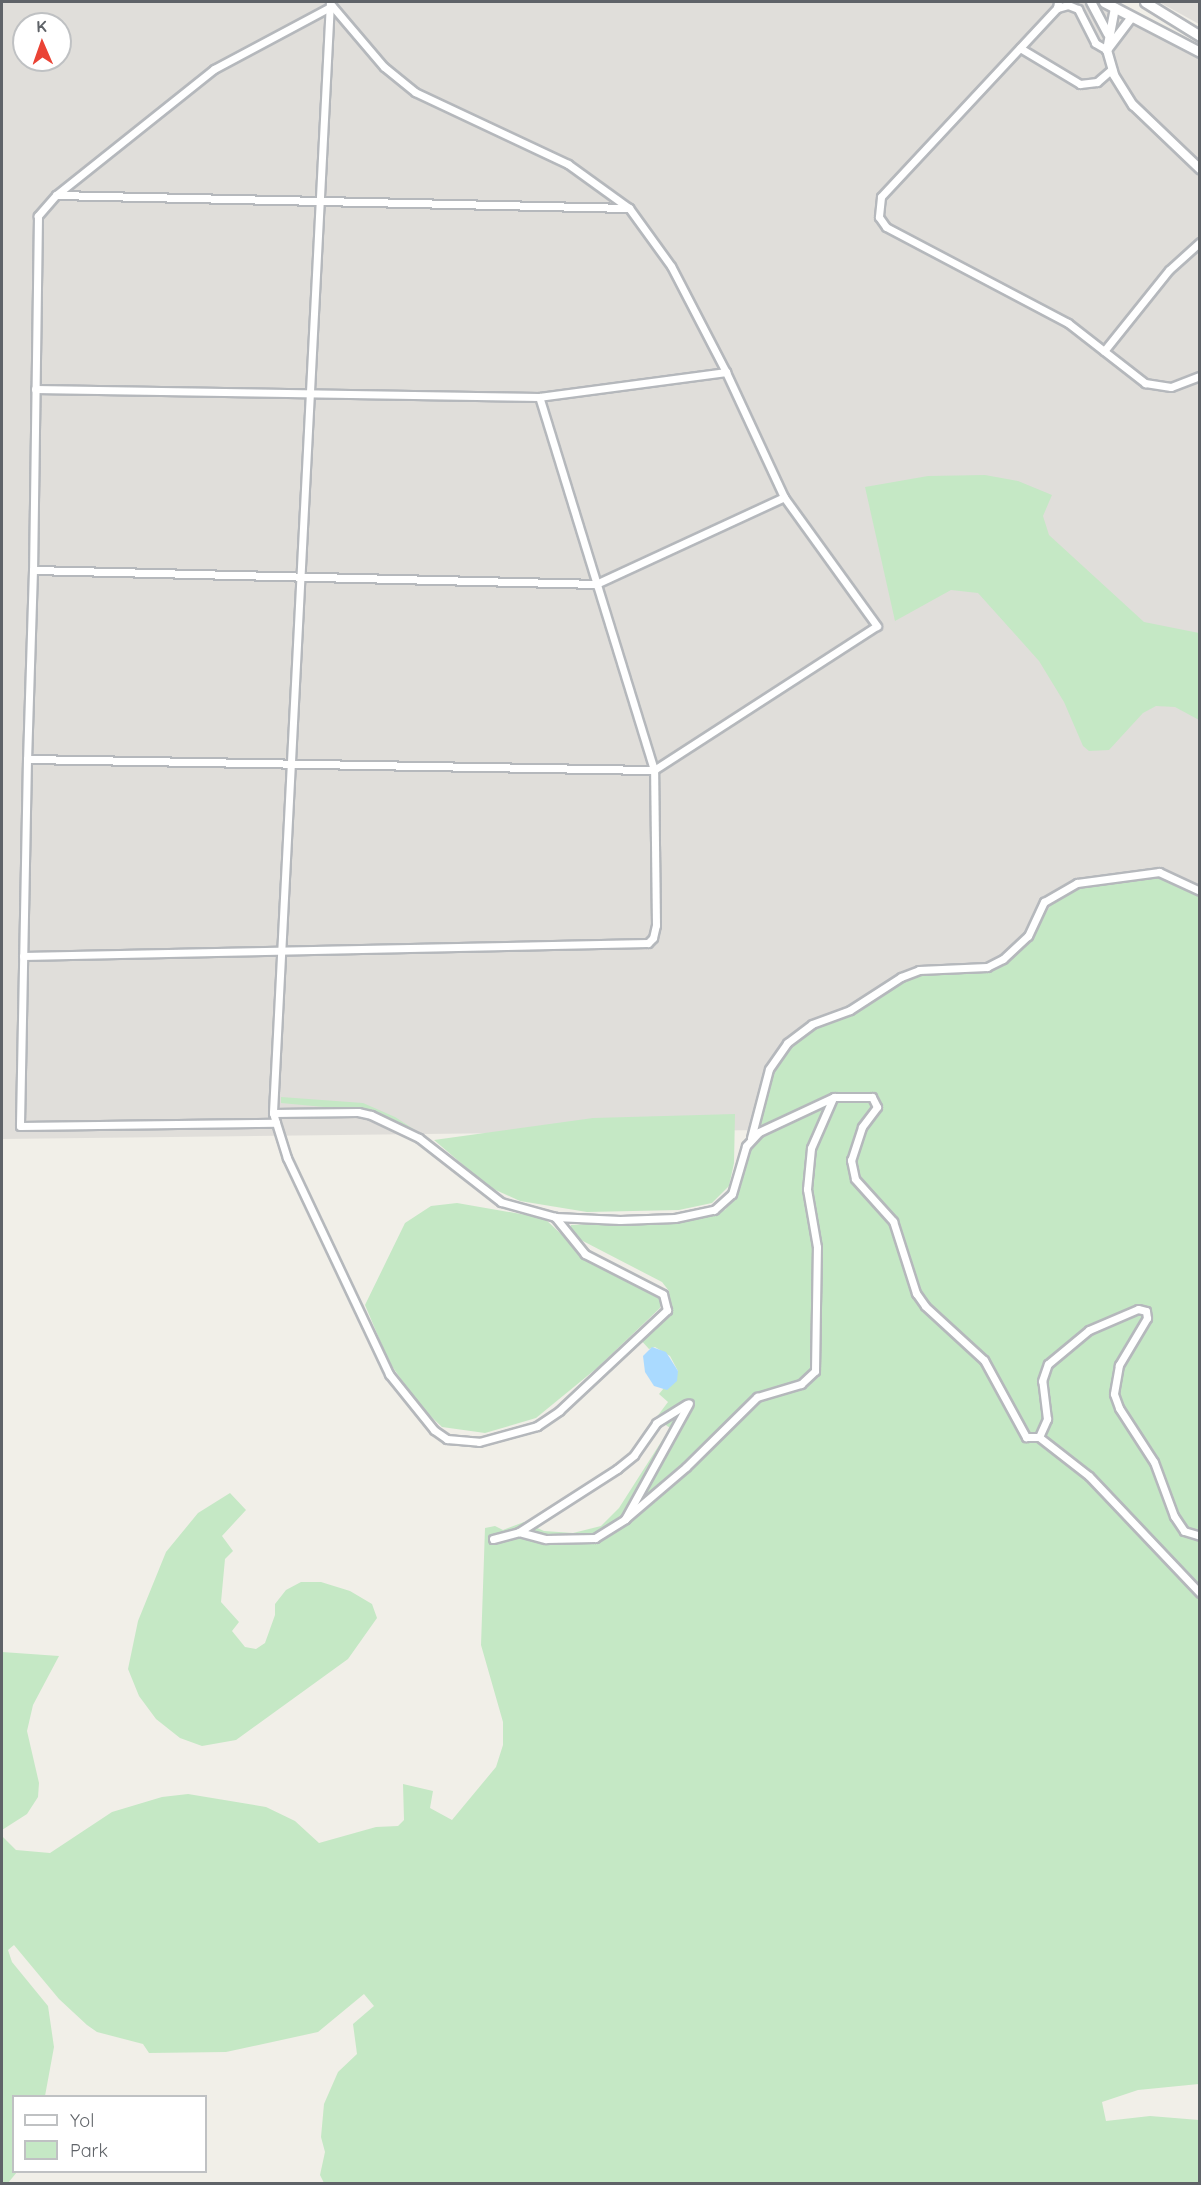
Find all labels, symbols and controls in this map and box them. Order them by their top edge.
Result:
north arrow [12,12,72,72]
text: K [36,16,47,36]
legend [12,2095,207,2173]
text: Yol [70,2109,94,2132]
text: Park [70,2139,108,2162]

